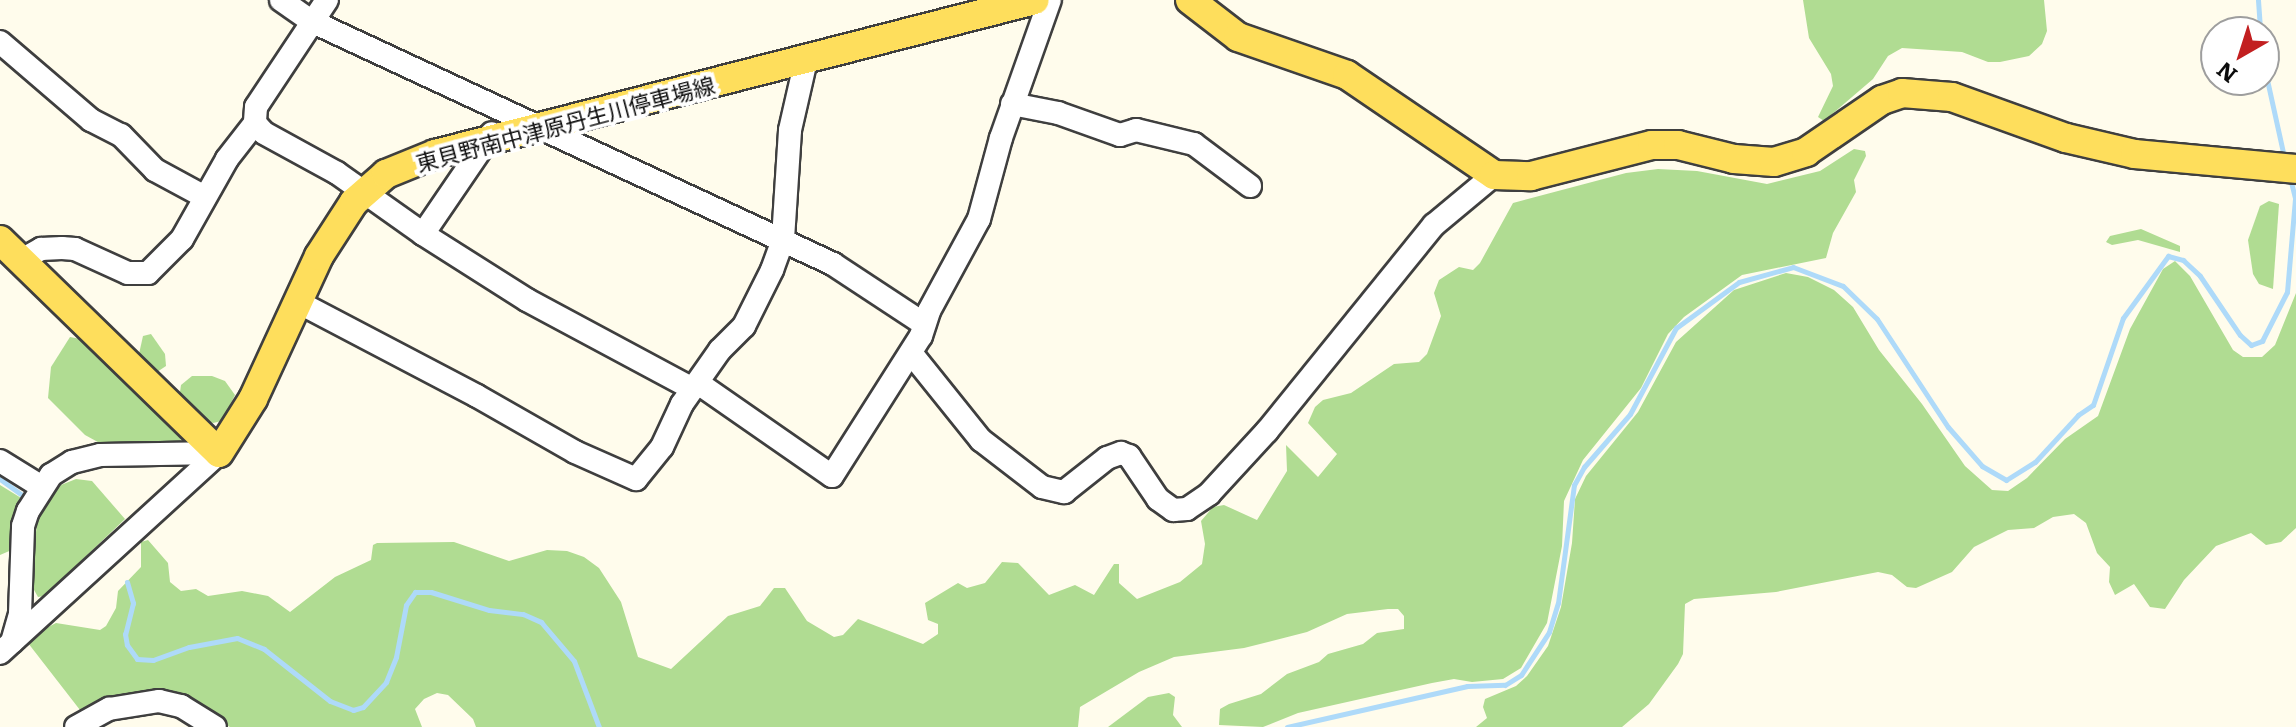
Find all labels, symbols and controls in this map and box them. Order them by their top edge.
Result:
north arrow [2200,16,2280,96]
text: N [2208,55,2243,92]
street label: 東貝野南中津原丹生川停車場線 [413,70,717,176]

